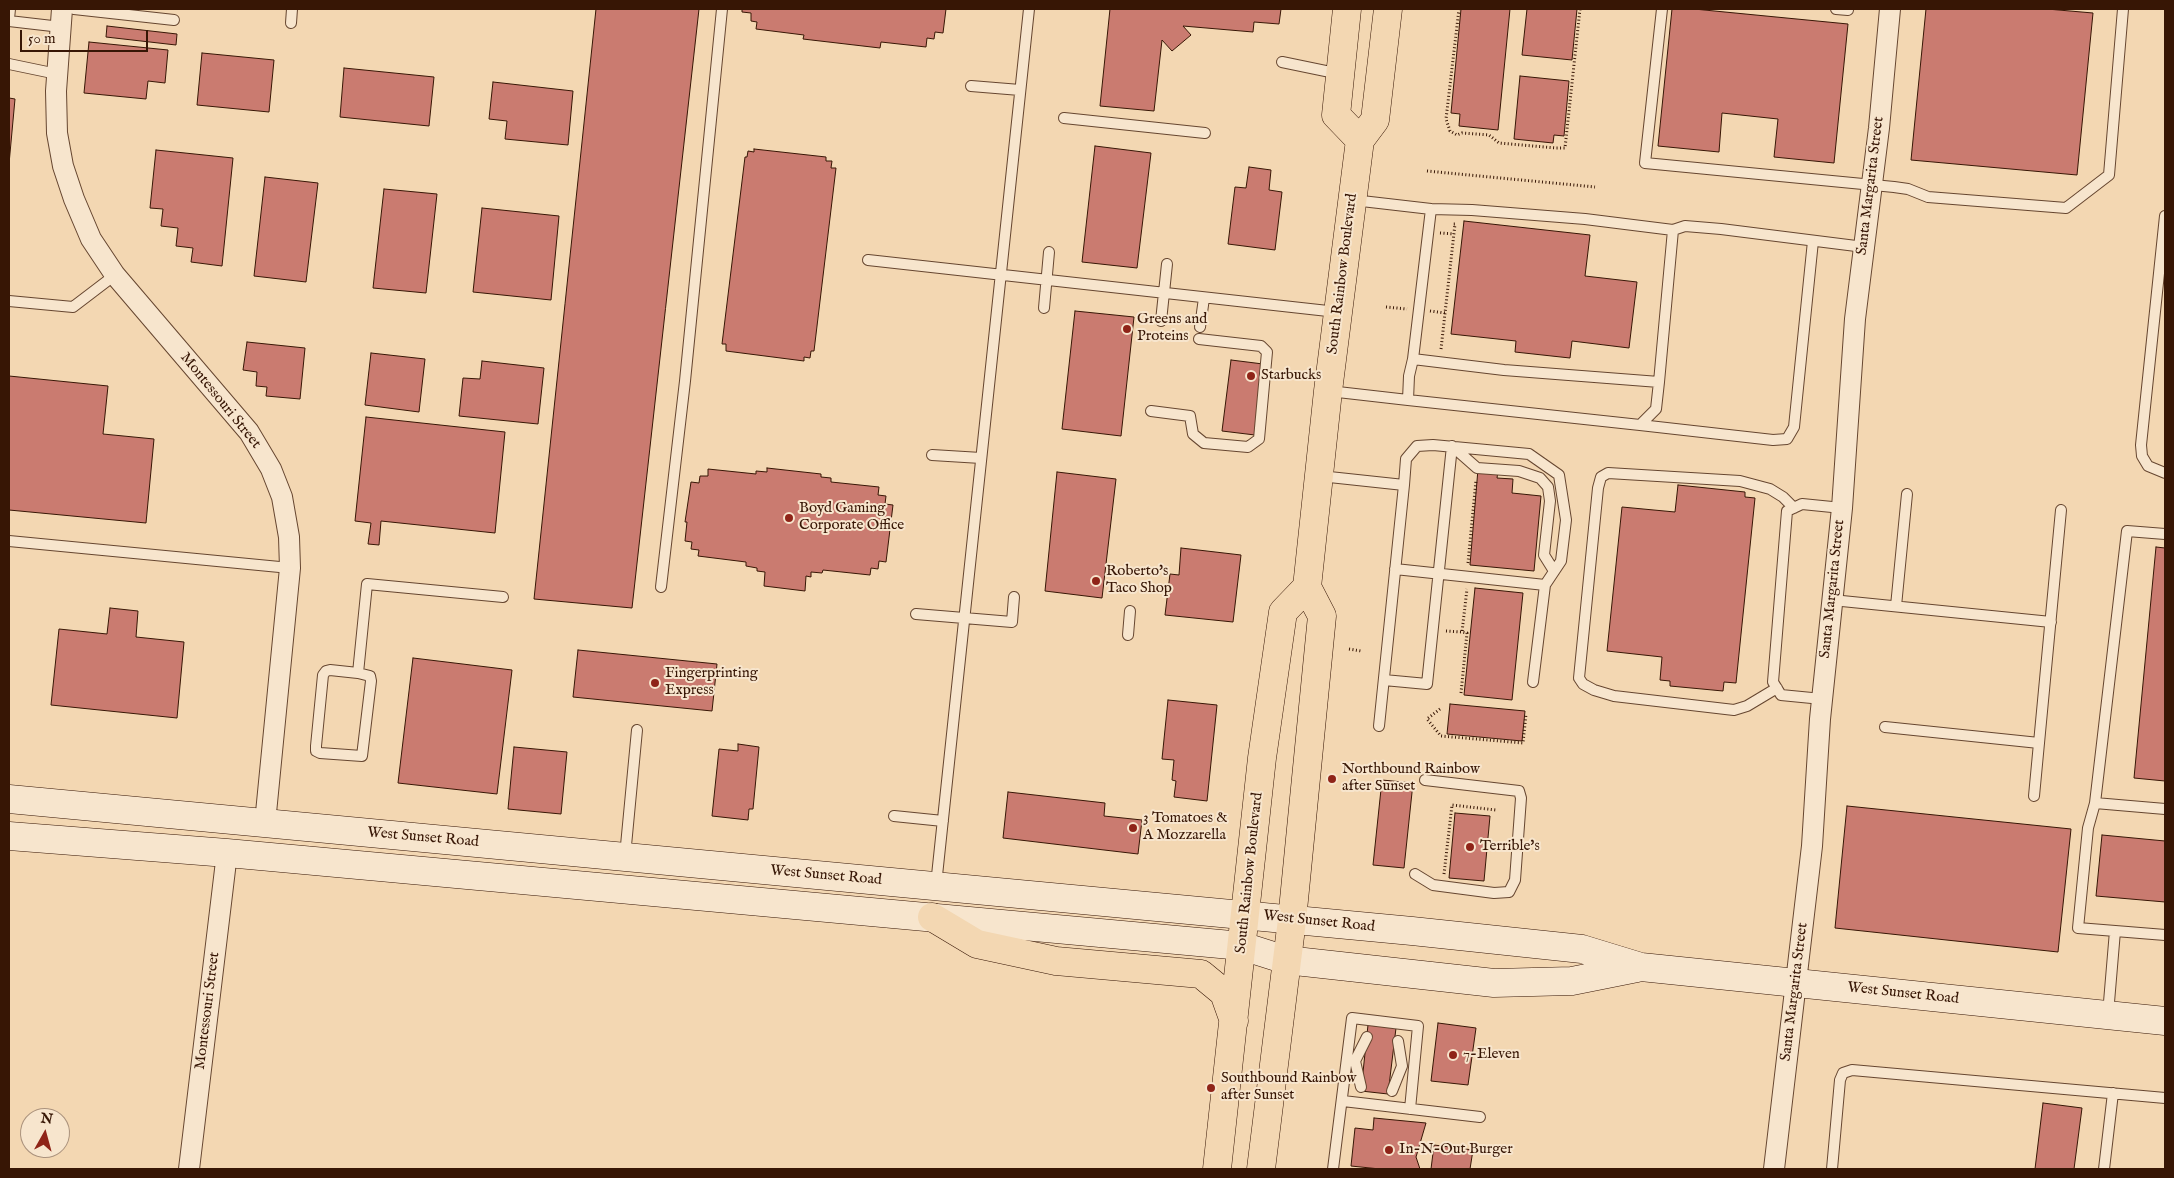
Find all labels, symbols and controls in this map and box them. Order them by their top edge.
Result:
scale bar [22,20,150,52]
text: 50 m [28,29,56,48]
street label: Santa Margarita Street [1854,116,1888,256]
street label: South Rainbow Boulevard [1324,193,1362,355]
place label: Greens and Proteins [1137,311,1207,346]
marker: Greens and Proteins [1121,323,1133,335]
street label: Montessouri Street [176,349,264,453]
place label: Starbucks [1261,367,1321,385]
marker: Starbucks [1245,370,1257,382]
place label: Boyd Gaming Corporate Office [799,500,904,535]
marker: Boyd Gaming Corporate Office [783,512,795,524]
street label: Santa Margarita Street [1817,519,1849,659]
place label: Roberto's Taco Shop [1106,563,1172,598]
marker: Roberto's Taco Shop [1090,575,1102,587]
place label: Fingerprinting Express [665,665,758,700]
marker: Fingerprinting Express [649,677,661,689]
place label: Northbound Rainbow after Sunset [1342,761,1480,796]
marker: Northbound Rainbow after Sunset [1326,773,1338,785]
street label: South Rainbow Boulevard [1233,792,1267,954]
place label: 3 Tomatoes & A Mozzarella [1143,810,1228,845]
marker: 3 Tomatoes & A Mozzarella [1127,822,1139,834]
street label: West Sunset Road [366,824,480,852]
place label: Terrible's [1480,838,1540,856]
marker: Terrible's [1464,841,1476,853]
street label: West Sunset Road [769,862,883,890]
street label: West Sunset Road [1262,907,1376,937]
street label: Santa Margarita Street [1778,922,1812,1062]
street label: Montessouri Street [192,951,224,1071]
street label: West Sunset Road [1846,979,1960,1009]
place label: 7-Eleven [1463,1046,1520,1064]
marker: 7-Eleven [1447,1049,1459,1061]
place label: Southbound Rainbow after Sunset [1221,1070,1356,1105]
marker: Southbound Rainbow after Sunset [1205,1082,1217,1094]
north arrow [20,1108,70,1158]
text: N [40,1109,54,1129]
place label: In-N-Out Burger [1399,1141,1513,1159]
marker: In-N-Out Burger [1383,1144,1395,1156]

